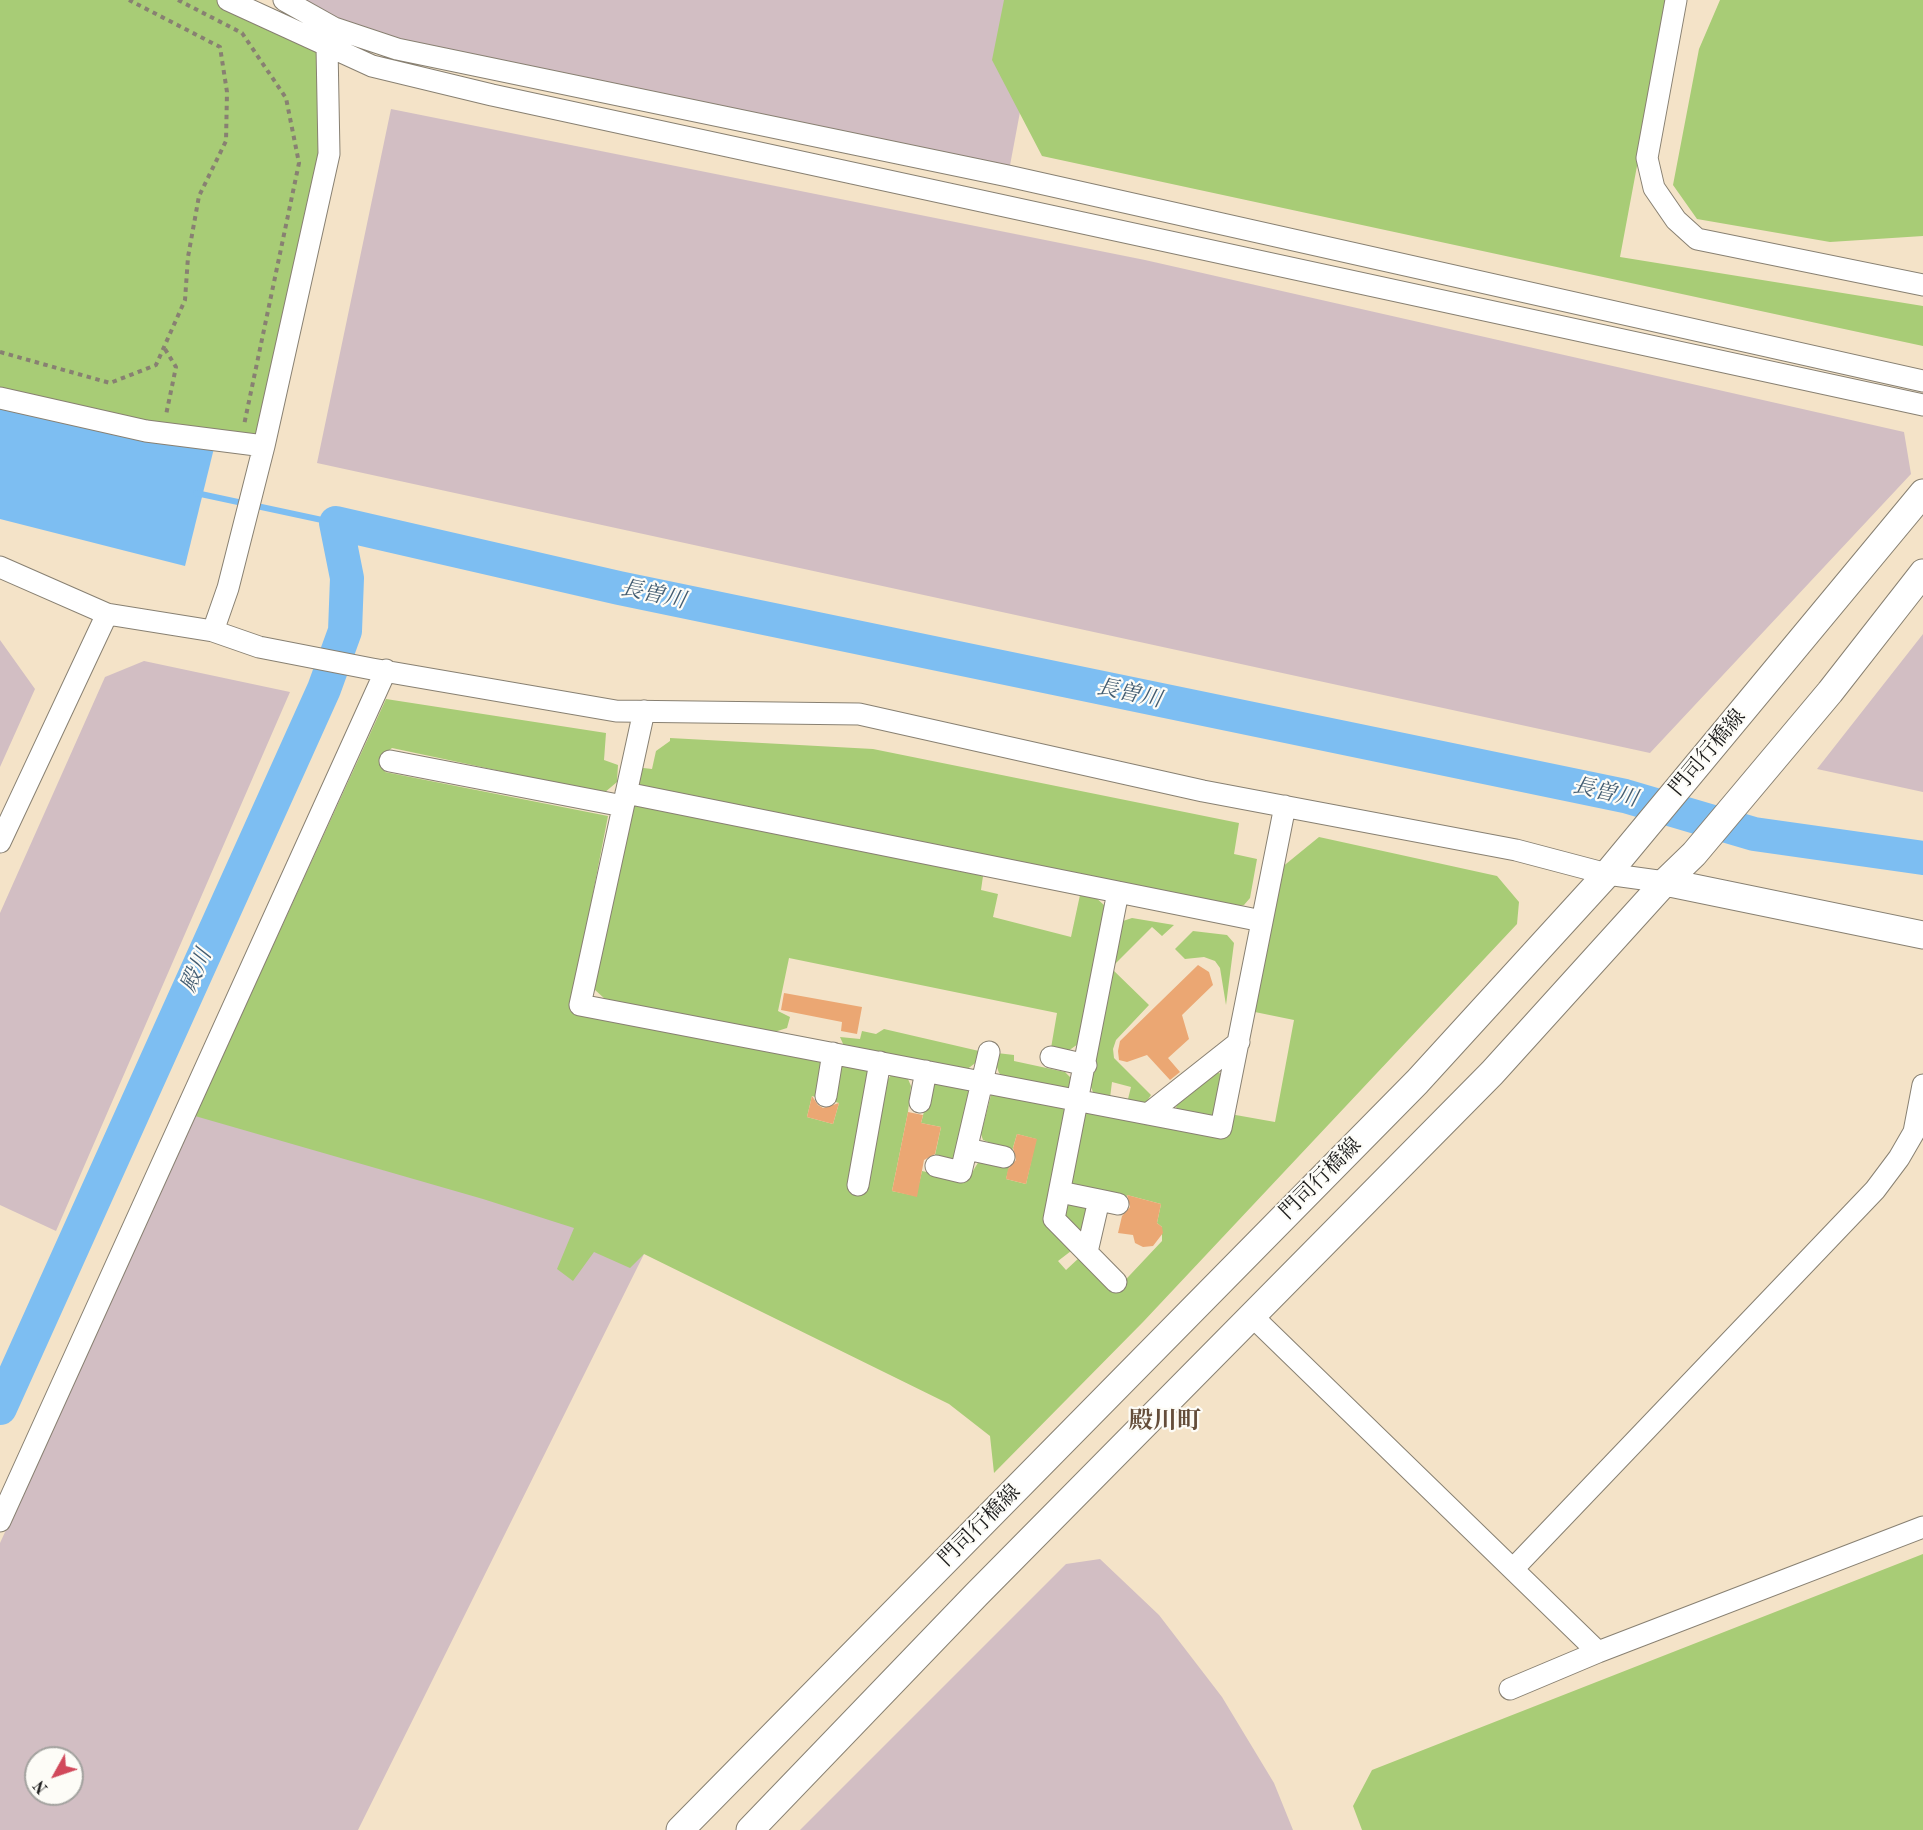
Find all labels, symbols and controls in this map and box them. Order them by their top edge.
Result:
water label: 長曽川 [618,575,688,615]
water label: 長曽川 [1094,674,1164,714]
street label: 門司行橋線 [1665,705,1751,801]
water label: 長曽川 [1570,773,1640,813]
water label: 殿川 [176,946,218,996]
street label: 門司行橋線 [1275,1133,1367,1225]
district label: 殿川町 [1129,1408,1201,1436]
street label: 門司行橋線 [934,1480,1026,1572]
north arrow [24,1746,84,1806]
text: N [32,1776,52,1796]

